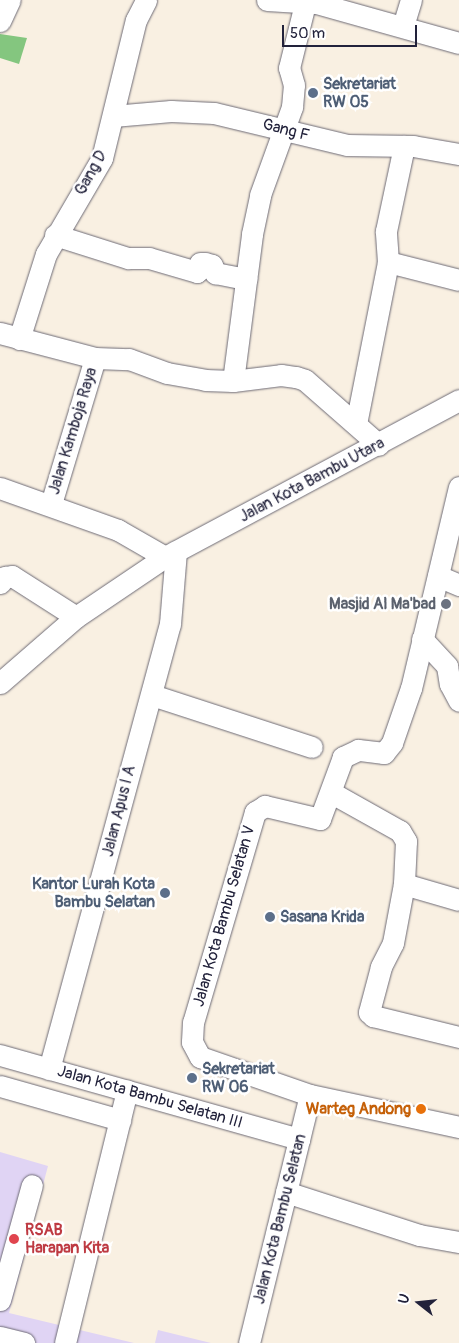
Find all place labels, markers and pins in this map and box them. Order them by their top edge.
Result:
place label: Sekretariat RW 05 [323,74,396,112]
marker: Sekretariat RW 05 [307,87,319,99]
place label: Masjid Al Ma'bad [329,594,436,614]
marker: Masjid Al Ma'bad [440,598,452,610]
place label: Kantor Lurah Kota Bambu Selatan [32,874,155,912]
marker: Kantor Lurah Kota Bambu Selatan [159,887,171,899]
place label: Sasana Krida [280,907,364,927]
marker: Sasana Krida [264,911,276,923]
place label: Sekretariat RW 06 [202,1059,275,1097]
marker: Sekretariat RW 06 [186,1072,198,1084]
place label: Warteg Andong [306,1099,411,1119]
marker: Warteg Andong [415,1103,427,1115]
place label: RSAB Harapan Kita [25,1220,109,1258]
marker: RSAB Harapan Kita [7,1232,21,1246]

